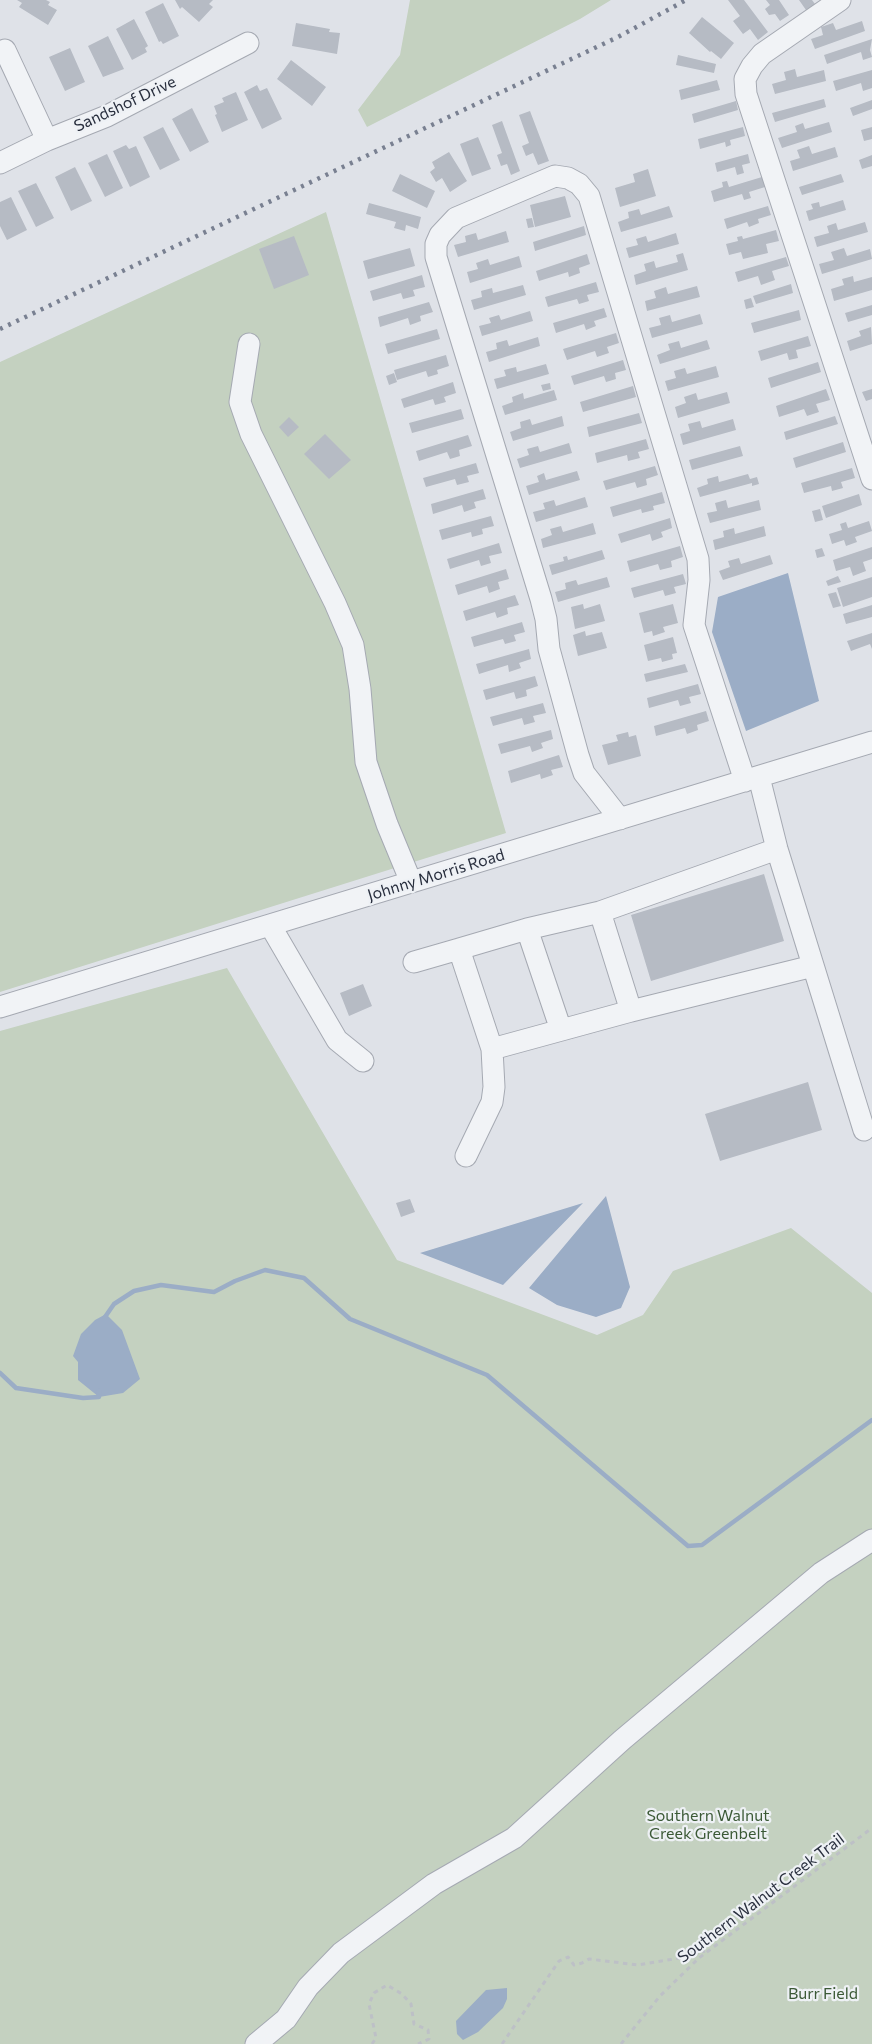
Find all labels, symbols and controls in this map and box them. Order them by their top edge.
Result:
street label: Sandshof Drive [71,72,179,136]
street label: Johnny Morris Road [365,845,507,905]
park label: Southern Walnut Creek Greenbelt [646,1806,770,1844]
street label: Southern Walnut Creek Trail [674,1829,848,1967]
park label: Burr Field [788,1984,858,2004]

